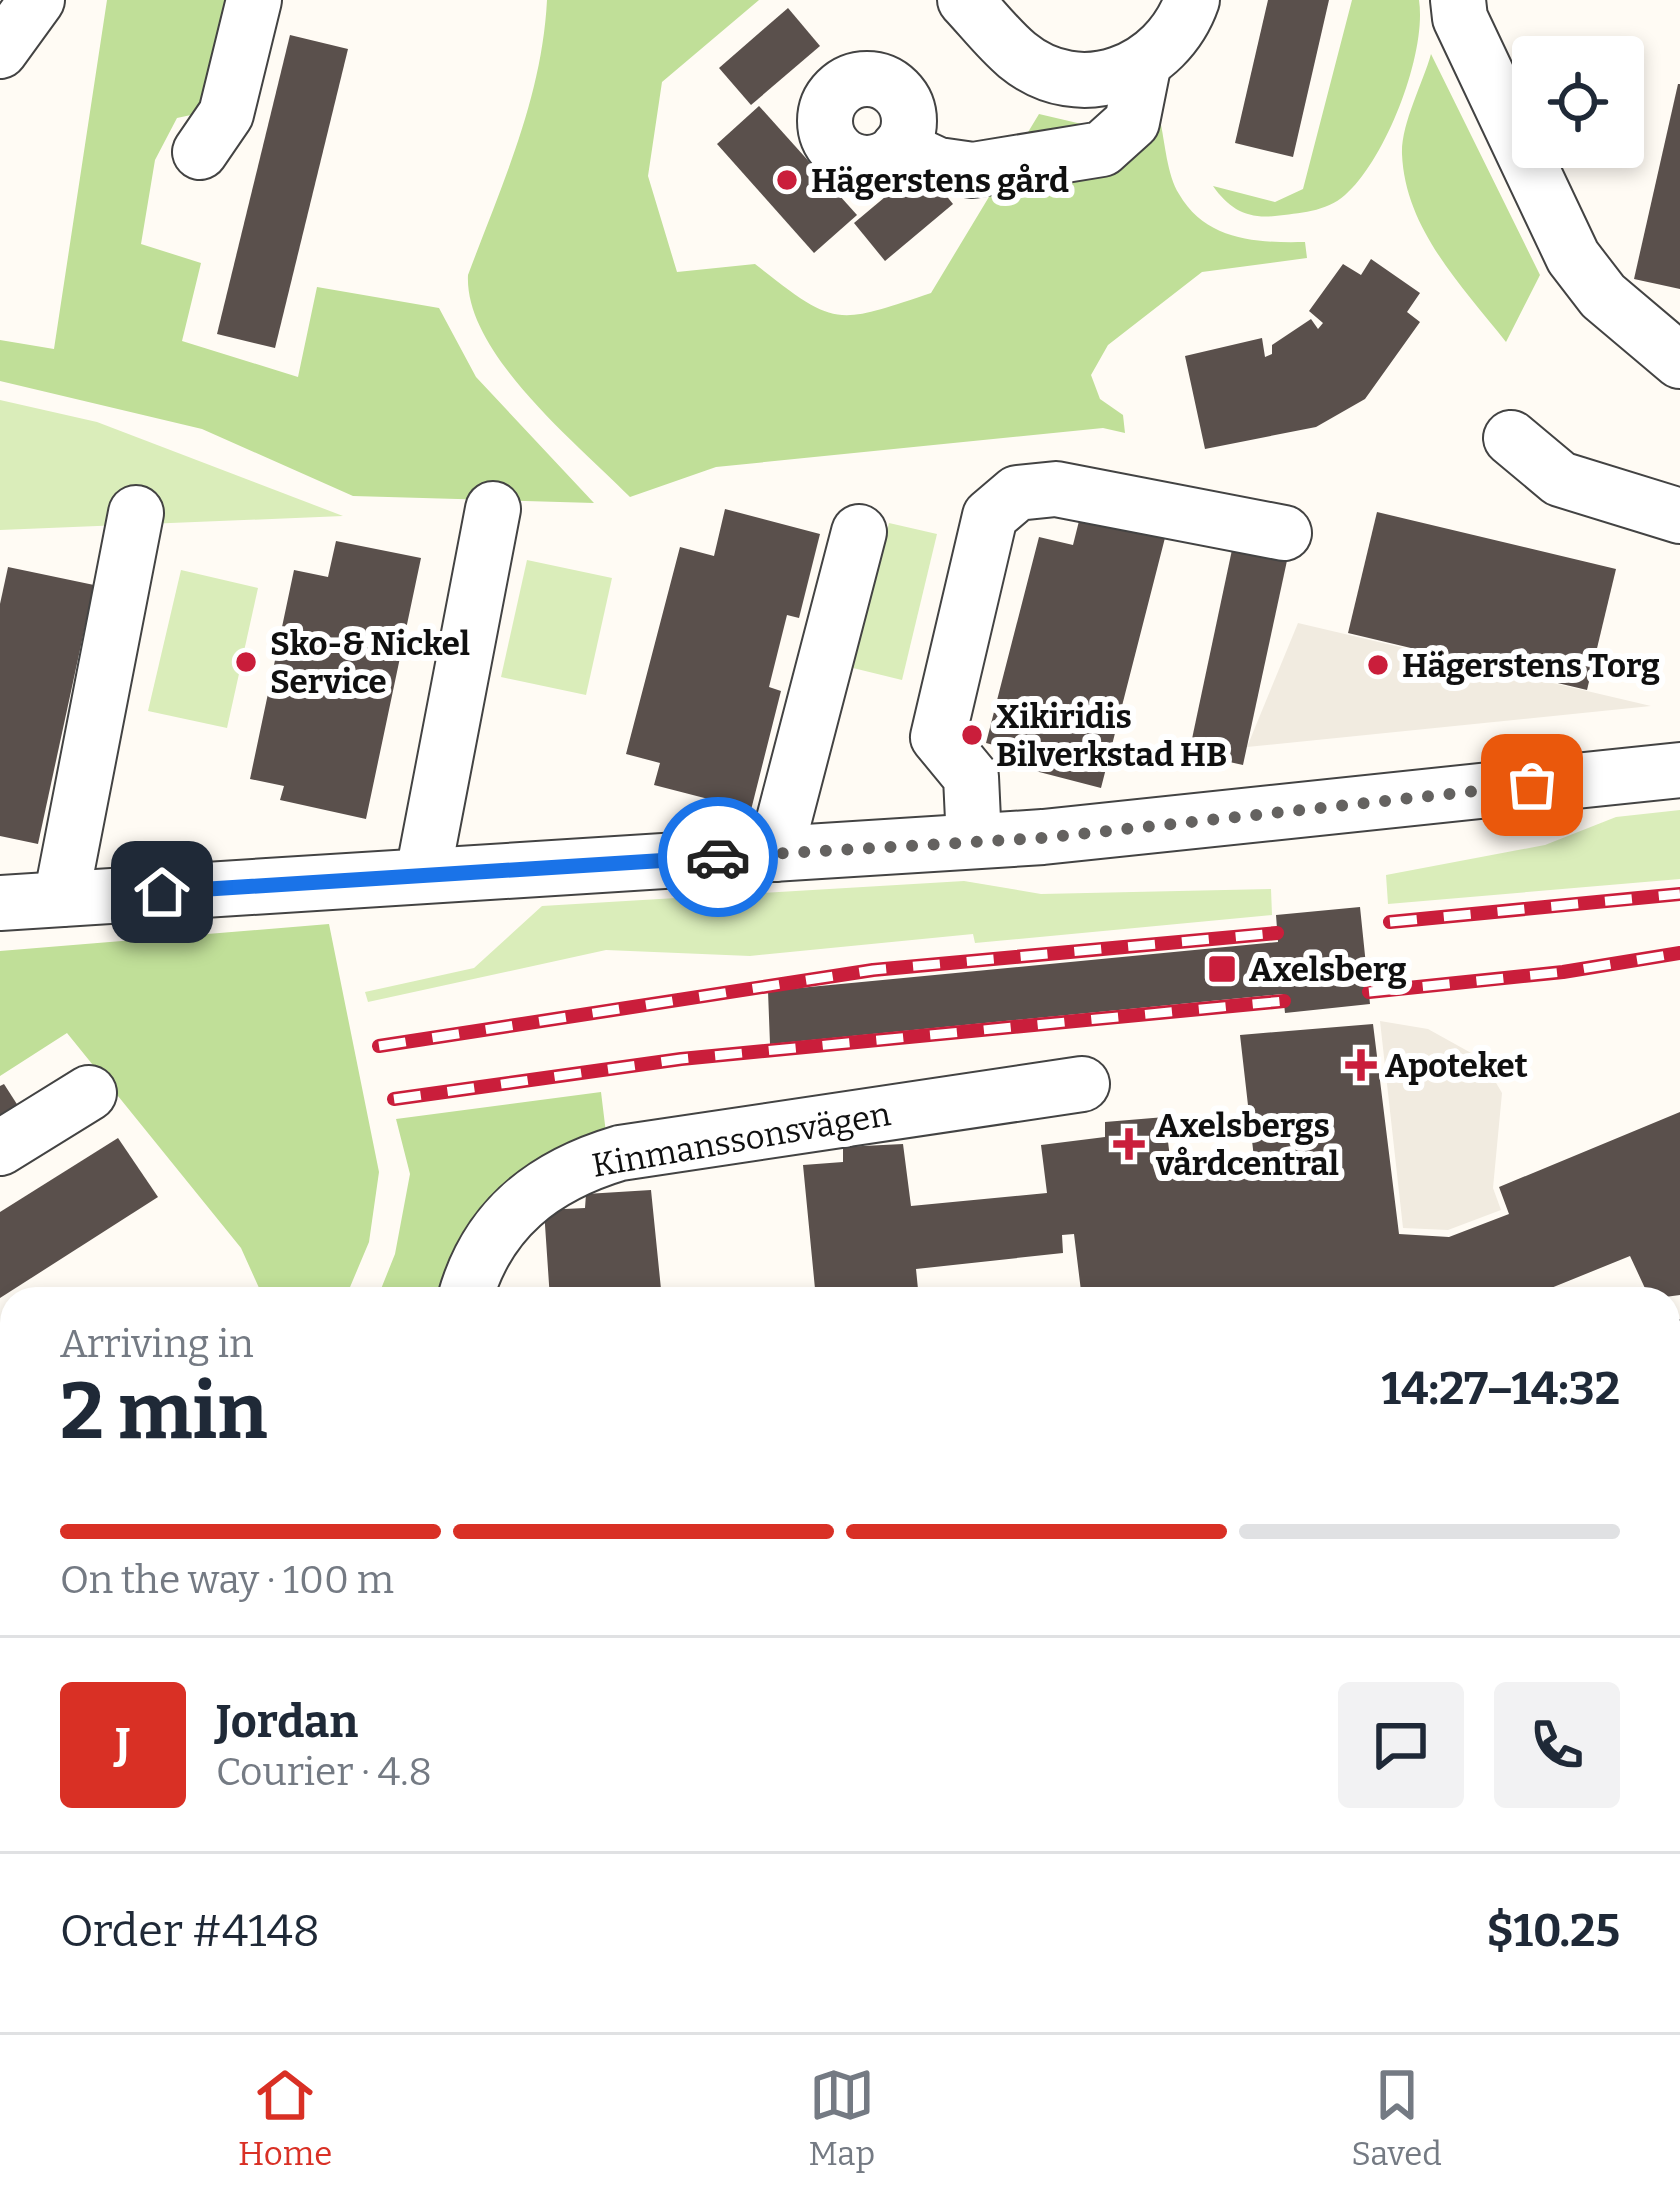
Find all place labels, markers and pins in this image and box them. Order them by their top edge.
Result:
place label: Hägerstens gård [811,161,1069,201]
marker: Hägerstens gård [774,167,800,193]
place label: Sko-& Nickel Service [270,624,470,702]
place label: Hägerstens Torg [1402,646,1660,686]
marker: Sko-& Nickel Service [233,649,259,675]
marker: Hägerstens Torg [1365,652,1391,678]
place label: Xikiridis Bilverkstad HB [996,697,1227,775]
marker: Xikiridis Bilverkstad HB [959,722,985,748]
pin [1481,734,1583,836]
pin [111,841,213,943]
place label: Axelsberg [1249,950,1407,990]
marker: Axelsberg [1206,953,1238,985]
place label: Apoteket [1385,1046,1528,1086]
marker: Apoteket [1348,1052,1374,1078]
place label: Axelsbergs vårdcentral [1155,1106,1339,1184]
marker: Axelsbergs vårdcentral [1113,1128,1145,1160]

